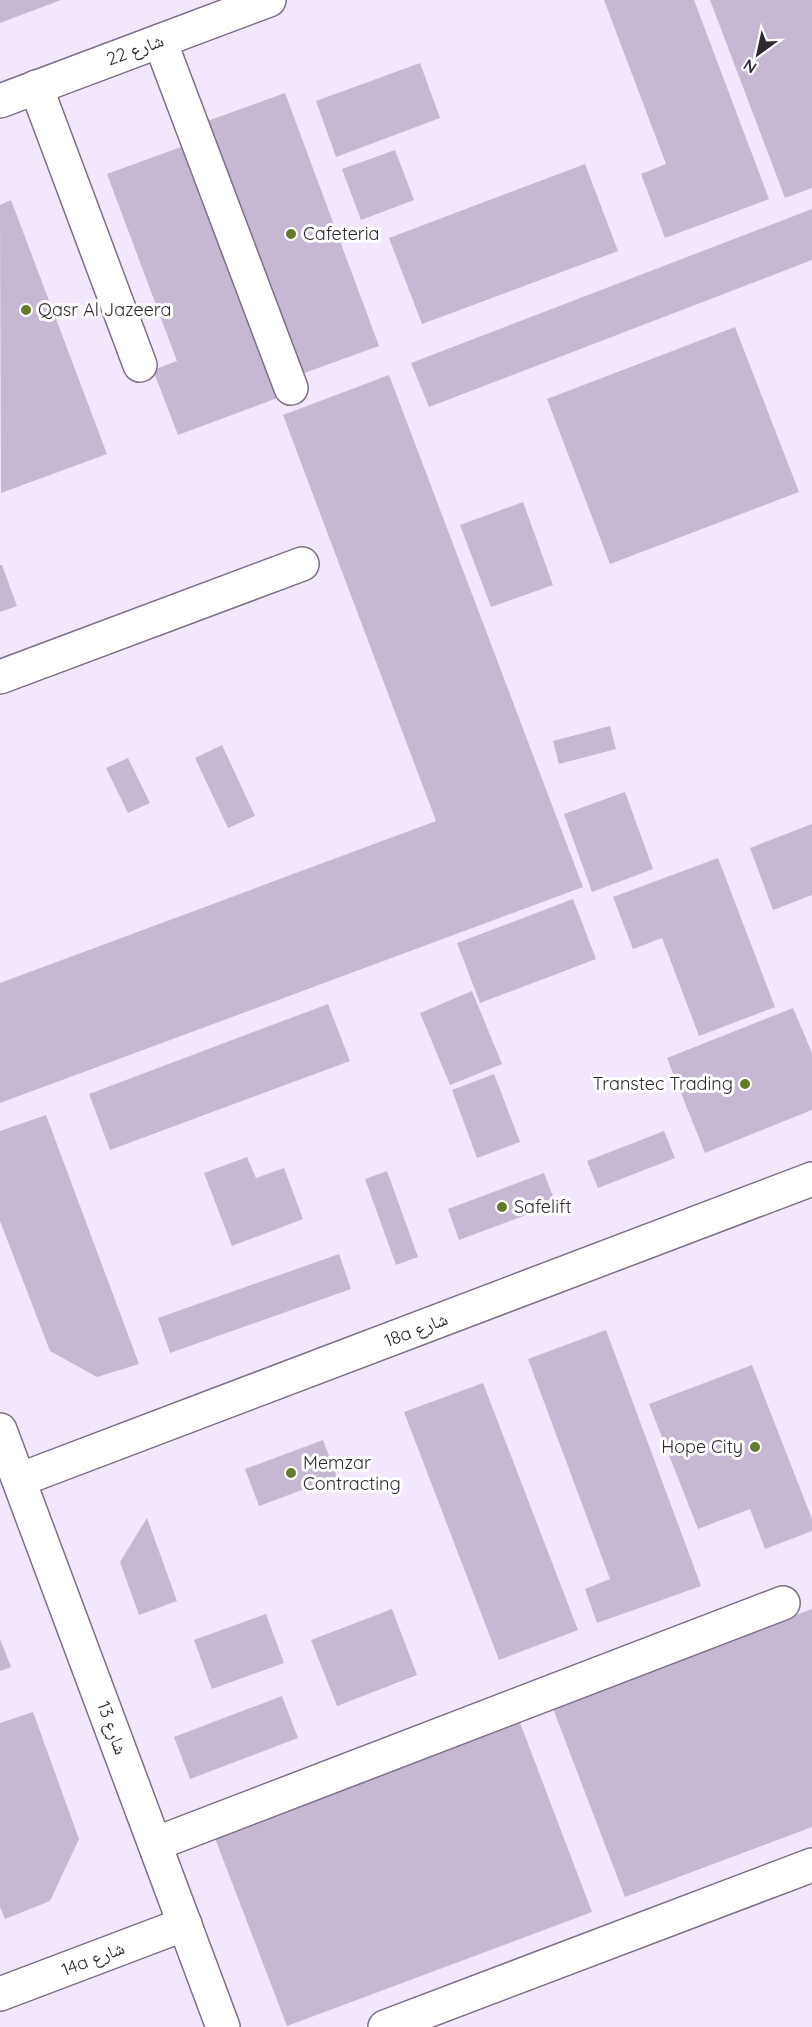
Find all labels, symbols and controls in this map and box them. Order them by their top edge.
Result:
north arrow [728,24,788,84]
street label: شارع 22 [103,29,167,70]
text: N [739,55,760,78]
place label: Cafeteria [303,222,380,245]
marker: Cafeteria [284,227,298,241]
place label: Qasr Al Jazeera [38,298,171,321]
marker: Qasr Al Jazeera [19,303,33,317]
place label: Transtec Trading [593,1072,733,1095]
marker: Transtec Trading [738,1077,752,1091]
place label: Safelift [514,1195,572,1218]
marker: Safelift [495,1200,509,1214]
street label: 18a شارع [381,1307,451,1352]
place label: Hope City [661,1435,743,1458]
marker: Hope City [748,1440,762,1454]
place label: Memzar Contracting [303,1451,401,1495]
marker: Memzar Contracting [284,1466,298,1480]
street label: شارع 13 [92,1698,133,1758]
street label: 14a شارع [58,1936,128,1981]

